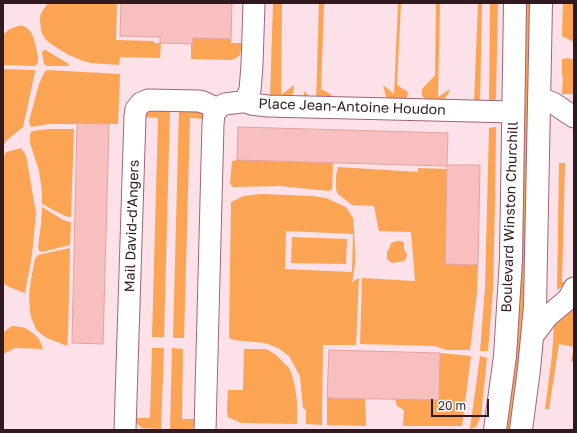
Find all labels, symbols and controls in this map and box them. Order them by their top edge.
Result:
street label: Place Jean-Antoine Houdon [258,95,446,119]
street label: Boulevard Winston Churchill [498,121,522,313]
street label: Mail David-d'Angers [121,159,143,293]
scale bar [433,391,491,417]
text: 20 m [438,398,466,413]

